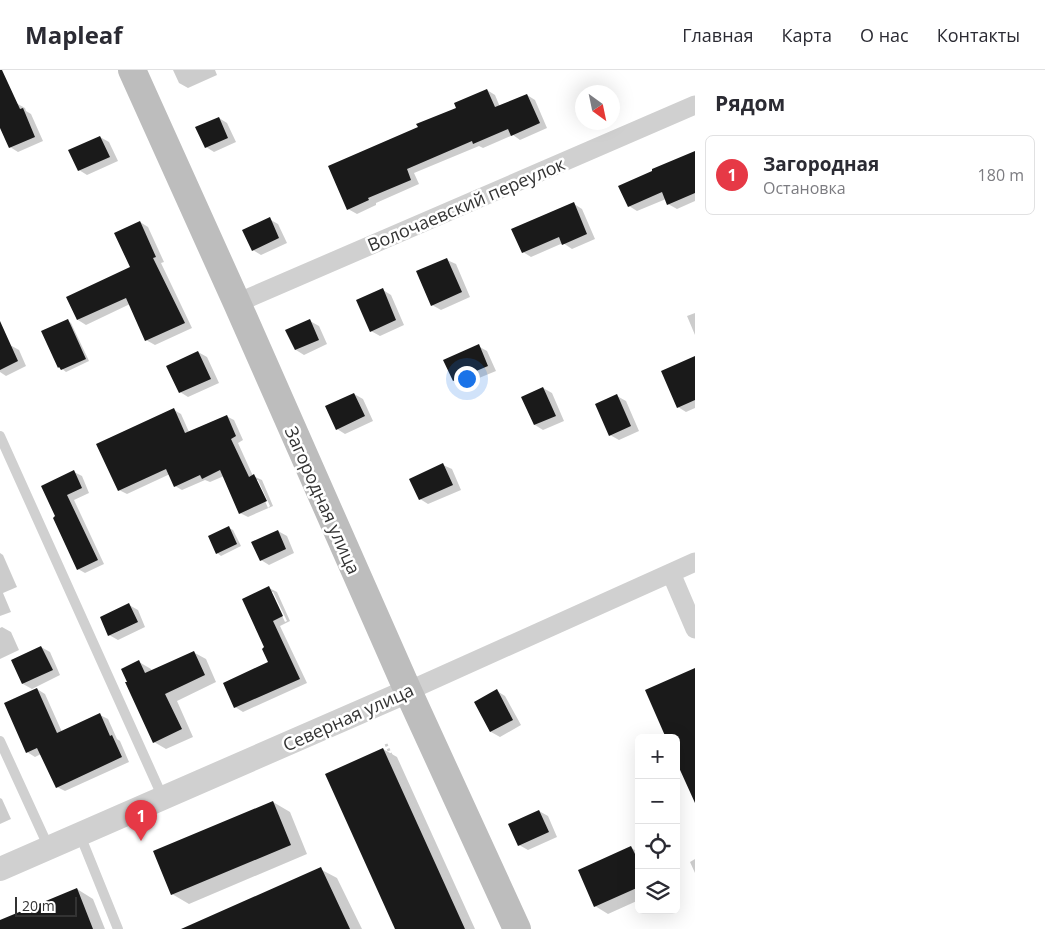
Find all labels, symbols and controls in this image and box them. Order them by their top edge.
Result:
text: Mapleaf [25,18,123,51]
text: Главная [682,23,754,47]
text: Карта [782,23,832,47]
text: О нас [860,23,909,47]
text: Контакты [937,23,1020,47]
north arrow [575,85,620,130]
text: Рядом [715,89,785,117]
street label: Волочаевский переулок [364,151,569,257]
text: Загородная [763,151,879,177]
text: 1 [727,164,737,186]
text: 180 m [978,164,1024,186]
text: Остановка [763,177,846,199]
your location [454,366,480,392]
street label: Загородная улица [280,422,366,578]
street label: Северная улица [279,677,417,757]
map controls [635,734,680,914]
button: + [635,734,680,779]
button: − [635,779,680,824]
pin: 1 [125,800,157,841]
button: locate [635,824,680,869]
button: layers [635,869,680,914]
scale bar [15,894,78,917]
text: 20 m [22,896,55,915]

